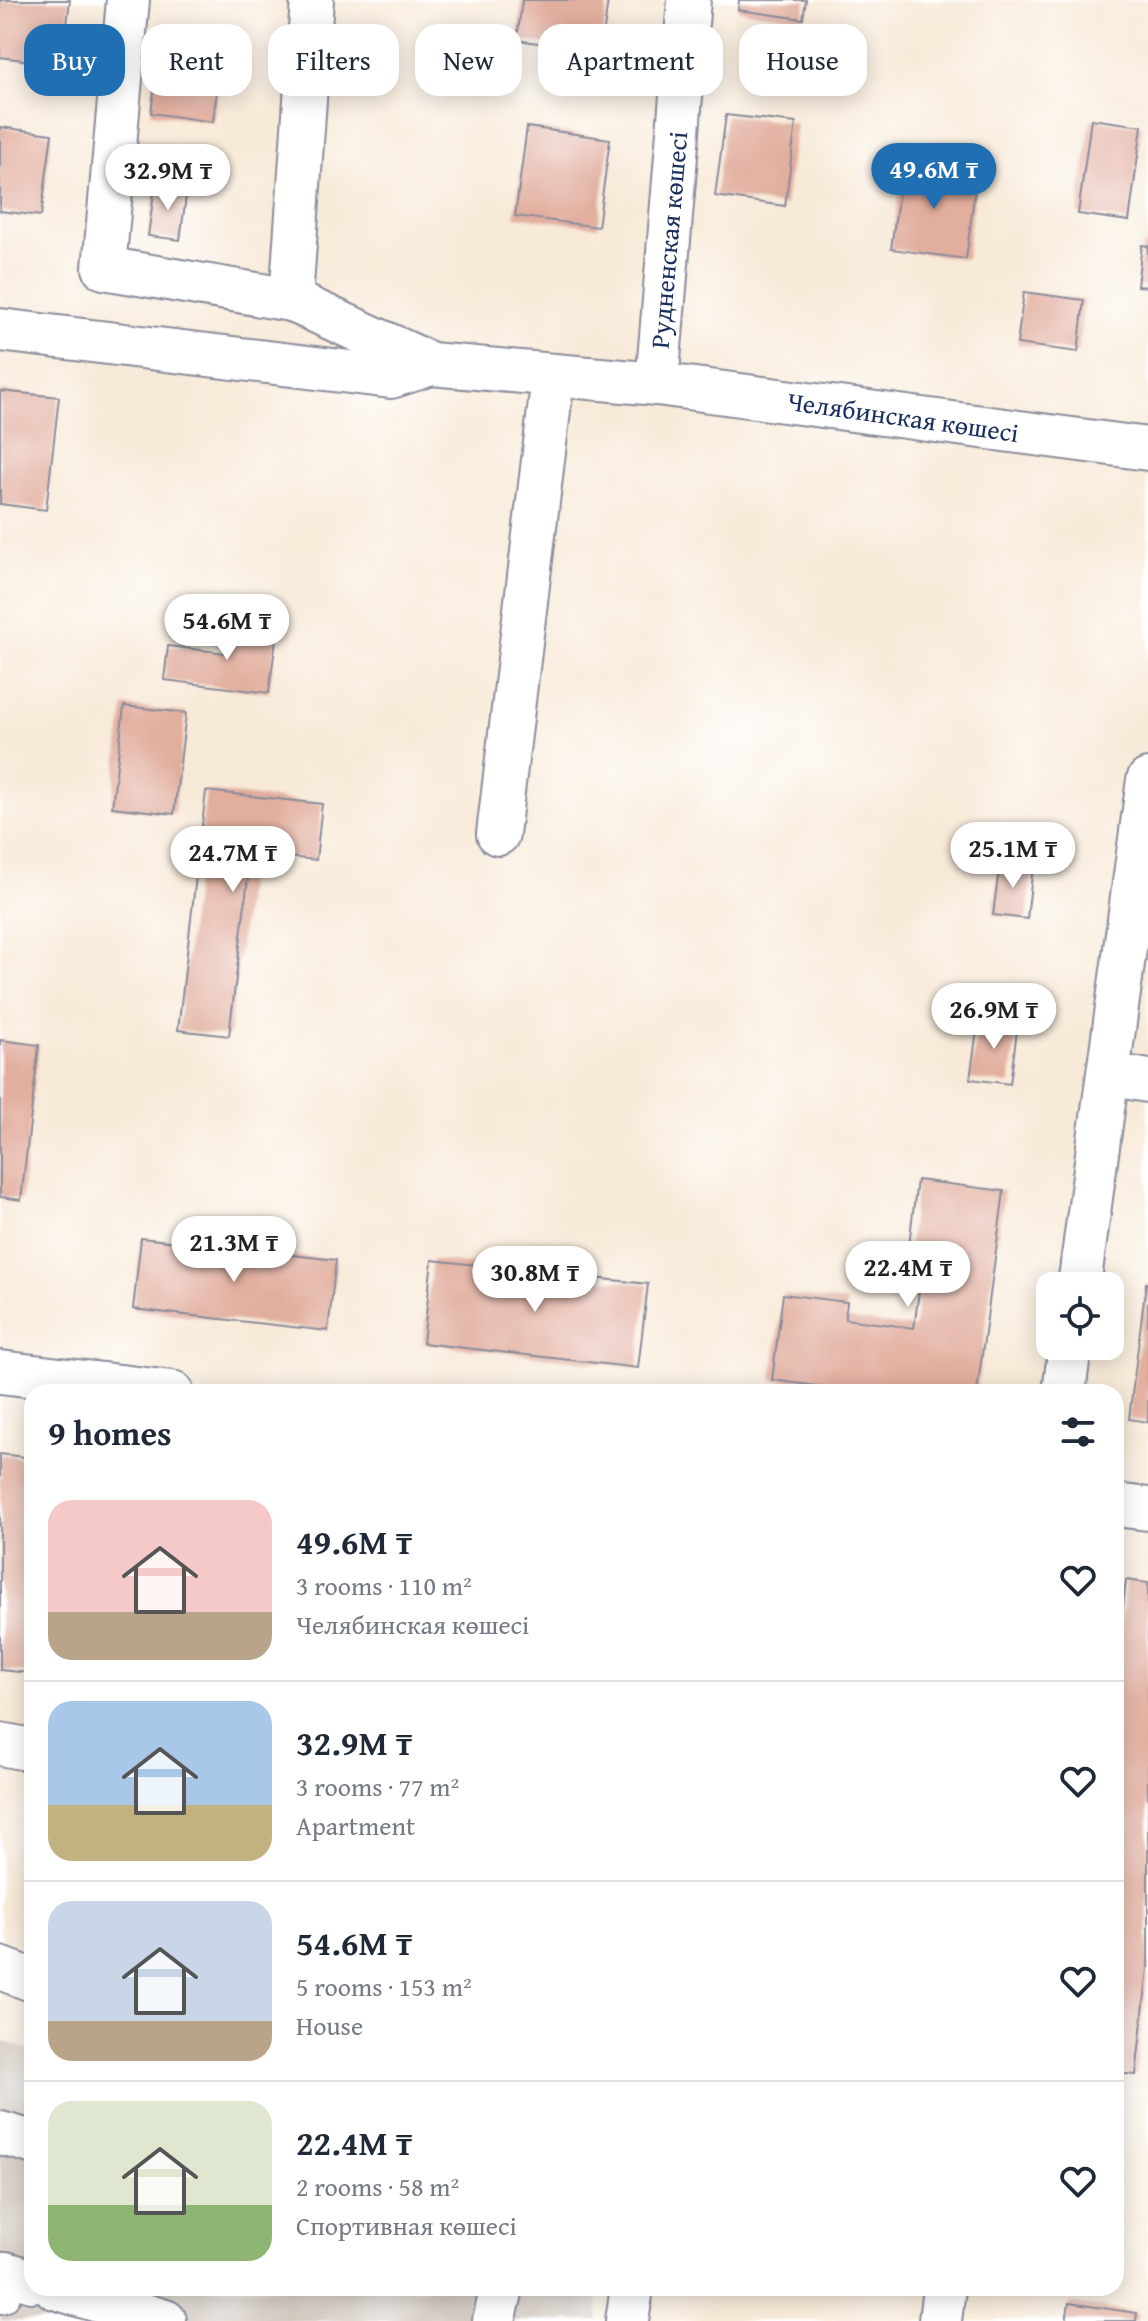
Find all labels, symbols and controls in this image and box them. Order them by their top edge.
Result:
chip: Buy [24,24,125,96]
chip: Rent [141,24,252,96]
chip: Filters [268,24,399,96]
chip: New [415,24,522,96]
chip: Apartment [538,24,723,96]
chip: House [739,24,867,96]
street label: Рудненская көшесі [640,130,697,350]
pin: 49.6M ₸ [860,143,1008,211]
pin: 32.9M ₸ [94,144,242,212]
text: 49.6M ₸ [889,149,979,188]
text: 32.9M ₸ [123,150,213,189]
street label: Челябинская көшесі [785,381,1021,452]
pin: 54.6M ₸ [153,594,301,662]
text: 54.6M ₸ [182,600,272,639]
pin: 25.1M ₸ [939,822,1087,890]
pin: 24.7M ₸ [159,826,307,894]
text: 25.1M ₸ [968,828,1058,867]
text: 24.7M ₸ [188,832,278,871]
pin: 26.9M ₸ [920,983,1068,1051]
text: 26.9M ₸ [949,989,1039,1028]
pin: 21.3M ₸ [160,1216,308,1284]
text: 21.3M ₸ [189,1222,279,1261]
pin: 22.4M ₸ [834,1241,982,1309]
pin: 30.8M ₸ [461,1246,609,1314]
text: 22.4M ₸ [863,1247,953,1286]
text: 30.8M ₸ [490,1252,580,1291]
map controls [1036,1272,1124,1360]
button: locate [1036,1272,1124,1360]
text: 9 homes [48,1408,172,1457]
icon: filters [1056,1410,1100,1454]
text: 49.6M ₸ [296,1517,413,1566]
icon: home [112,1532,208,1628]
icon: heart [1056,1558,1100,1602]
text: 3 rooms · 110 m² [296,1566,472,1605]
text: Челябинская көшесі [296,1605,529,1644]
text: 32.9M ₸ [296,1718,413,1767]
icon: home [112,1733,208,1829]
icon: heart [1056,1759,1100,1803]
text: 3 rooms · 77 m² [296,1767,459,1806]
text: Apartment [296,1806,415,1845]
text: 54.6M ₸ [296,1918,413,1967]
icon: home [112,1933,208,2029]
icon: heart [1056,1959,1100,2003]
text: 5 rooms · 153 m² [296,1967,472,2006]
text: House [296,2006,363,2045]
text: 22.4M ₸ [296,2118,413,2167]
icon: home [112,2133,208,2229]
icon: heart [1056,2159,1100,2203]
text: 2 rooms · 58 m² [296,2167,459,2206]
text: Спортивная көшесі [296,2206,517,2245]

